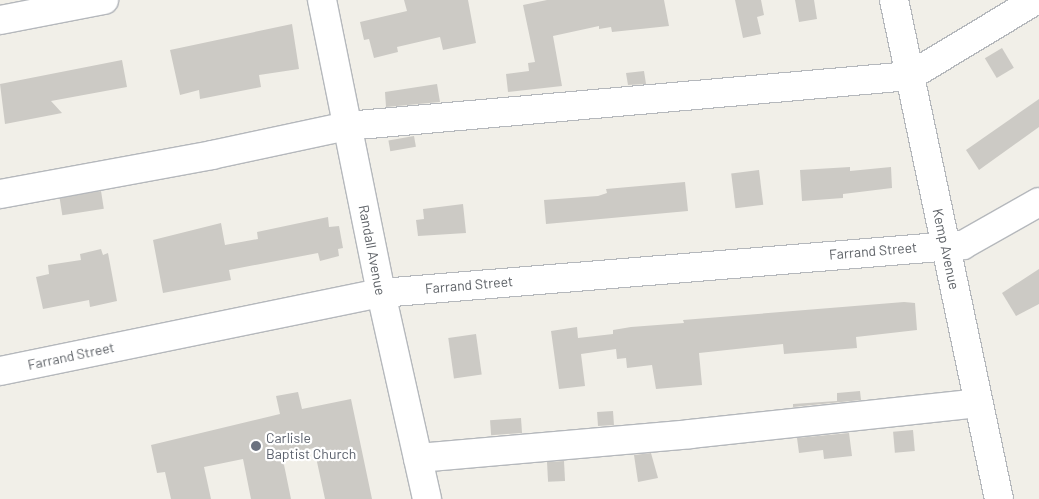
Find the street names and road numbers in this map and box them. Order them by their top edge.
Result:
street label: Randall Avenue [355,203,389,297]
street label: Kemp Avenue [929,207,963,291]
street label: Farrand Street [828,239,918,263]
street label: Farrand Street [424,273,514,297]
street label: Farrand Street [26,339,116,373]

